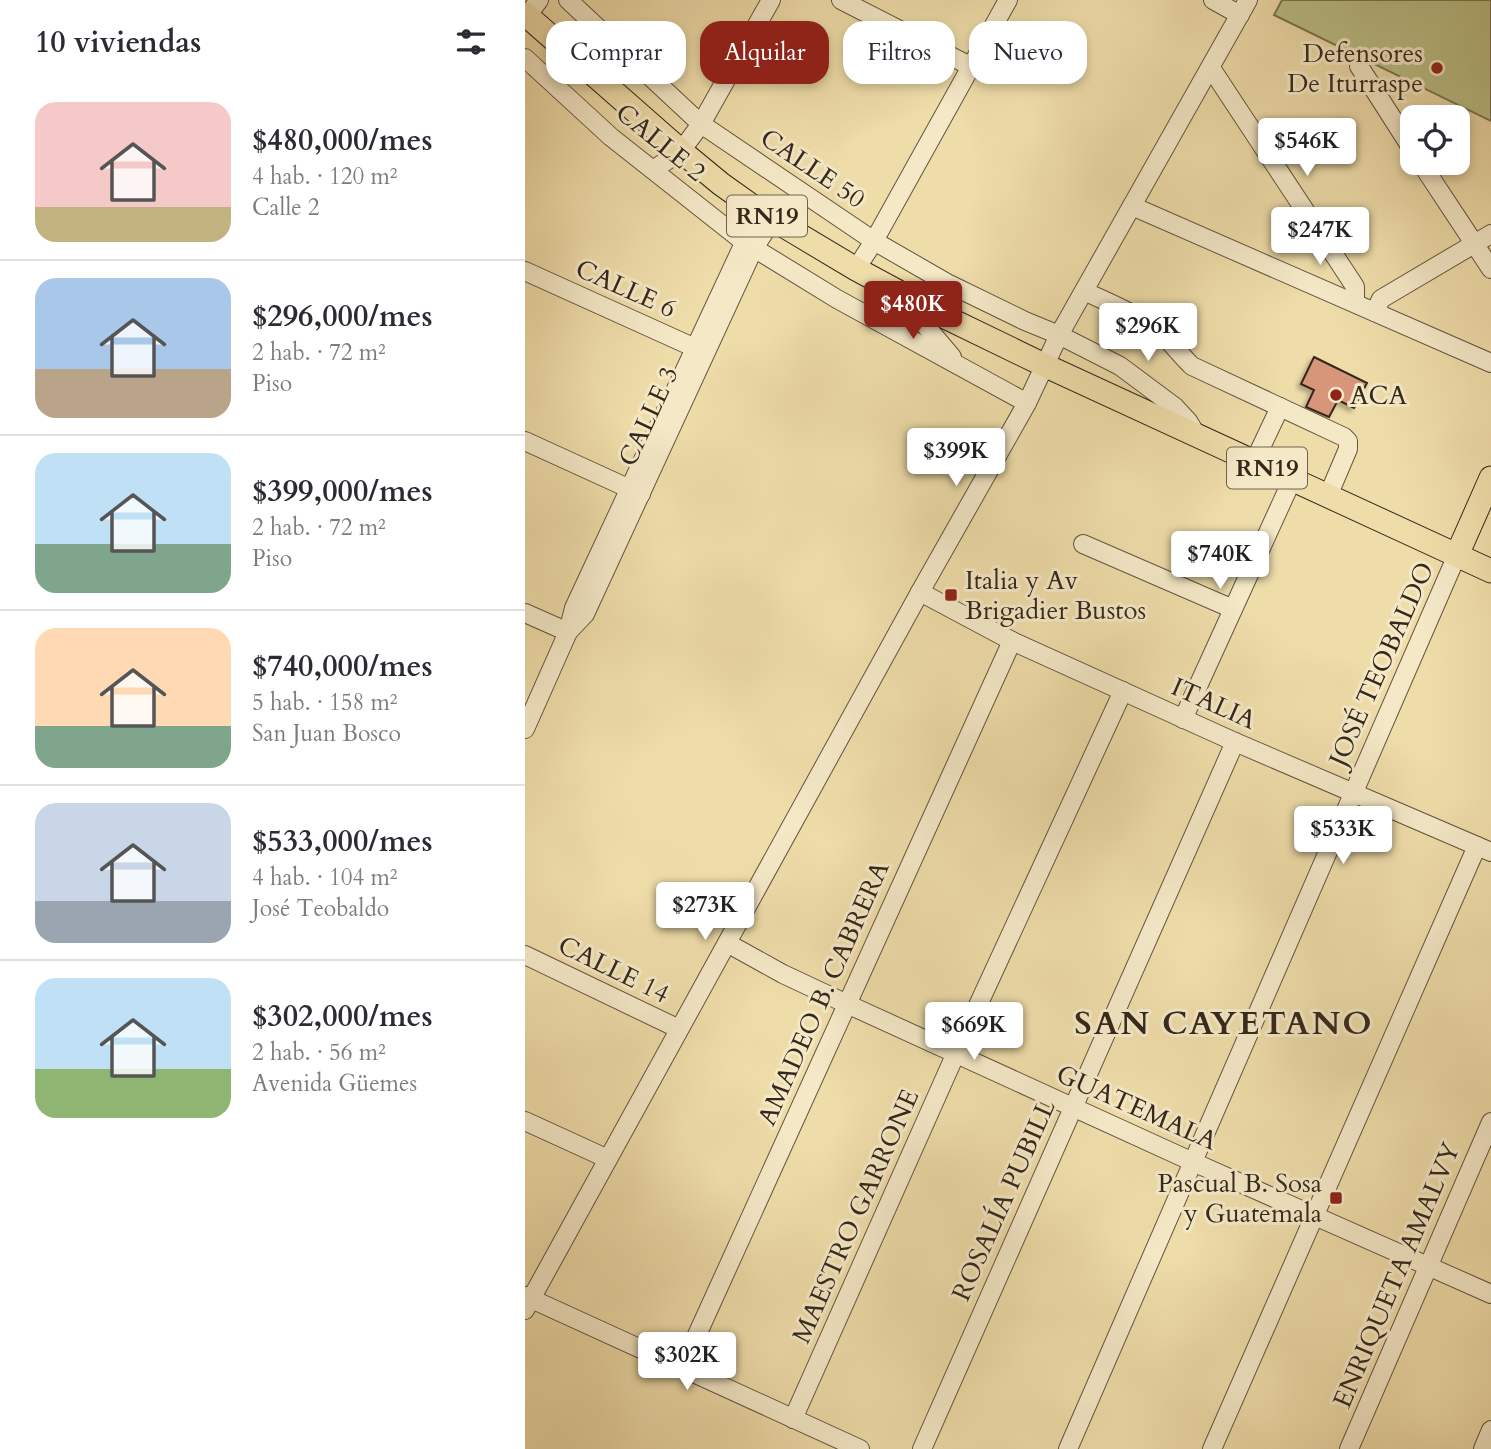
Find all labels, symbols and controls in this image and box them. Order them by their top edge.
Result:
chip: Comprar [546,21,686,84]
chip: Alquilar [700,21,829,84]
chip: Filtros [843,21,955,84]
chip: Nuevo [969,21,1087,84]
text: 10 viviendas [35,22,201,63]
icon: filters [452,23,490,61]
place label: Defensores De Iturraspe [1287,36,1423,101]
marker: Defensores De Iturraspe [1429,60,1445,76]
street label: CALLE 2 [608,95,713,189]
map controls [1400,105,1470,175]
button: locate [1400,105,1470,175]
pin: $546K [1258,118,1356,178]
text: $480,000/mes [252,120,433,161]
street label: CALLE 50 [753,120,872,216]
text: $546K [1274,125,1340,156]
icon: home [91,130,175,214]
text: 4 hab. · 120 m² [252,161,398,192]
text: Calle 2 [252,192,320,223]
road number: RN19 [727,196,807,236]
pin: $247K [1271,208,1369,267]
text: $247K [1287,214,1353,245]
street label: CALLE 6 [570,251,681,326]
pin: $480K [864,282,962,341]
text: $480K [880,288,946,319]
text: $296,000/mes [252,296,433,337]
pin: $296K [1099,304,1197,363]
icon: home [91,306,175,390]
text: $296K [1115,310,1181,341]
text: 2 hab. · 72 m² [252,337,386,368]
street label: CALLE 3 [610,361,687,472]
text: Piso [252,368,292,399]
place label: ACA [1350,378,1407,413]
marker: ACA [1328,387,1344,403]
pin: $399K [907,428,1005,488]
text: $399K [923,435,989,466]
road number: RN19 [1227,448,1307,489]
text: $399,000/mes [252,471,433,512]
icon: home [91,481,175,565]
text: 2 hab. · 72 m² [252,512,386,543]
pin: $740K [1171,532,1269,591]
text: $740K [1187,538,1253,569]
text: Piso [252,543,292,574]
street label: JOSÉ TEOBALDO [1319,556,1442,776]
place label: Italia y Av Brigadier Bustos [965,563,1146,628]
marker: Italia y Av Brigadier Bustos [943,587,959,603]
text: $740,000/mes [252,646,433,687]
icon: home [91,656,175,740]
street label: ITALIA [1166,669,1262,738]
text: 5 hab. · 158 m² [252,687,398,718]
text: San Juan Bosco [252,718,401,749]
pin: $533K [1294,806,1392,866]
text: $533K [1310,813,1376,844]
text: $533,000/mes [252,821,433,862]
icon: home [91,831,175,915]
street label: AMADEO B. CABRERA [749,855,898,1131]
text: 4 hab. · 104 m² [252,862,398,893]
pin: $273K [656,883,754,942]
text: $273K [672,889,738,920]
text: José Teobaldo [252,893,389,924]
street label: CALLE 14 [552,928,675,1011]
text: $302,000/mes [252,996,433,1037]
district label: SAN CAYETANO [1074,1001,1374,1046]
pin: $669K [925,1002,1023,1062]
icon: home [91,1006,175,1090]
text: $669K [941,1009,1007,1040]
text: 2 hab. · 56 m² [252,1037,386,1068]
street label: GUATEMALA [1051,1056,1223,1159]
text: Avenida Güemes [252,1068,417,1099]
street label: MAESTRO GARRONE [784,1084,927,1349]
street label: ROSALÍA PUBILL [943,1094,1064,1306]
street label: ENRIQUETA AMALVY [1325,1137,1469,1413]
place label: Pascual B. Sosa y Guatemala [1157,1166,1322,1231]
marker: Pascual B. Sosa y Guatemala [1328,1190,1344,1206]
pin: $302K [638,1332,736,1392]
text: $302K [654,1339,720,1370]

